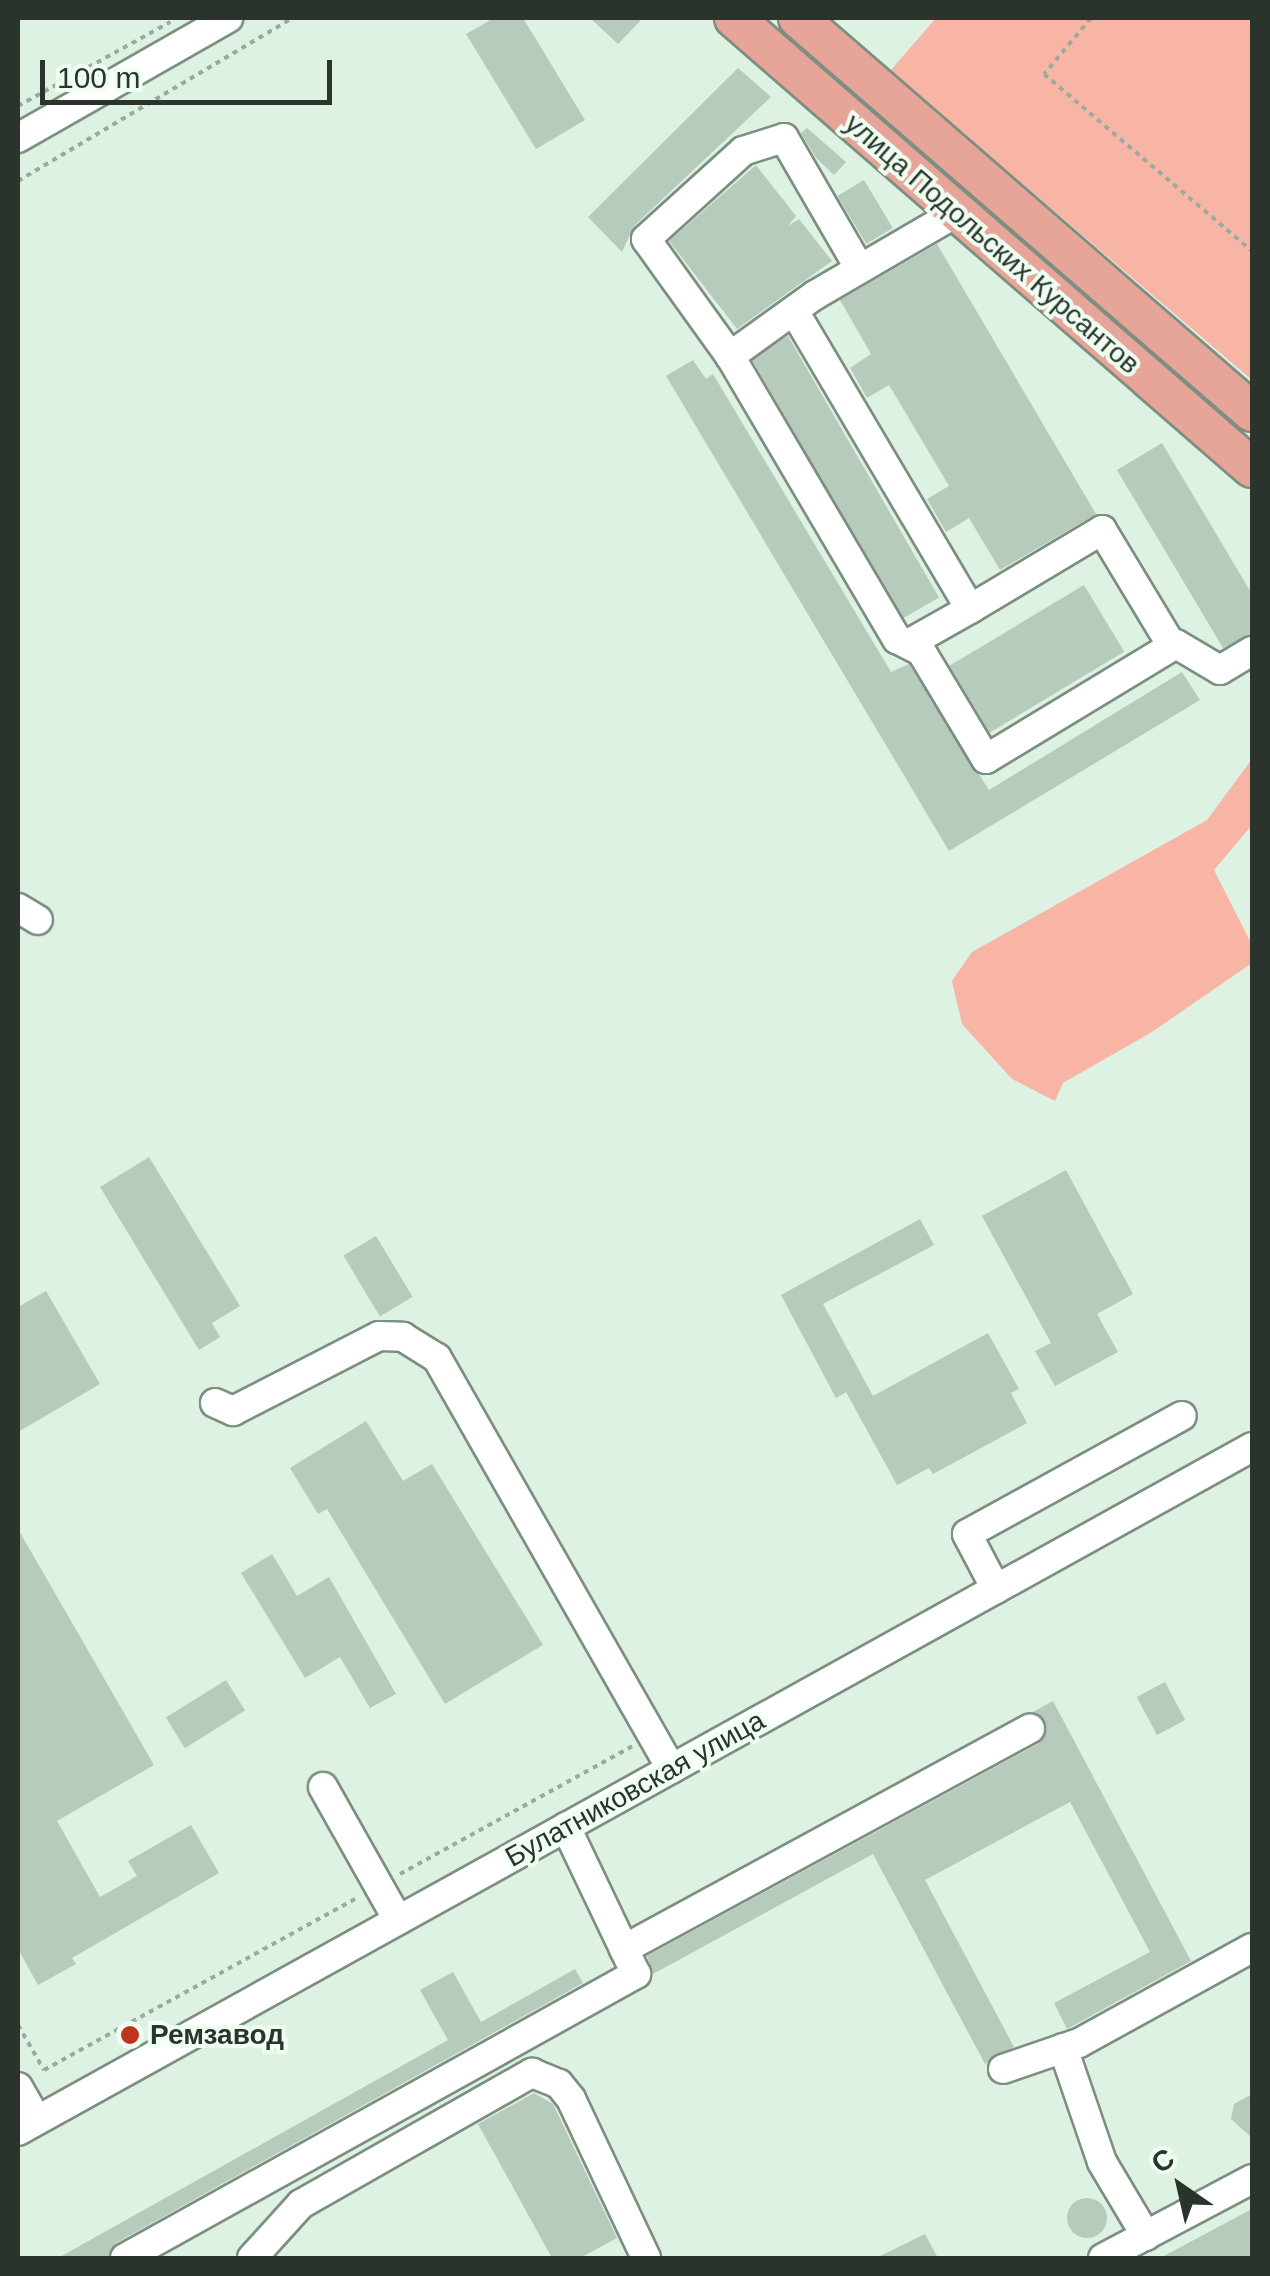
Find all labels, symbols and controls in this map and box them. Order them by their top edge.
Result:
scale bar [45,40,338,102]
text: 100 m [57,61,140,94]
street label: улица Подольских Курсантов [838,107,1146,381]
street label: Булатниковская улица [499,1704,771,1874]
place label: Ремзавод [150,2018,284,2052]
marker: Ремзавод [119,2024,141,2046]
north arrow [1130,2136,1230,2236]
text: С [1146,2142,1180,2179]

